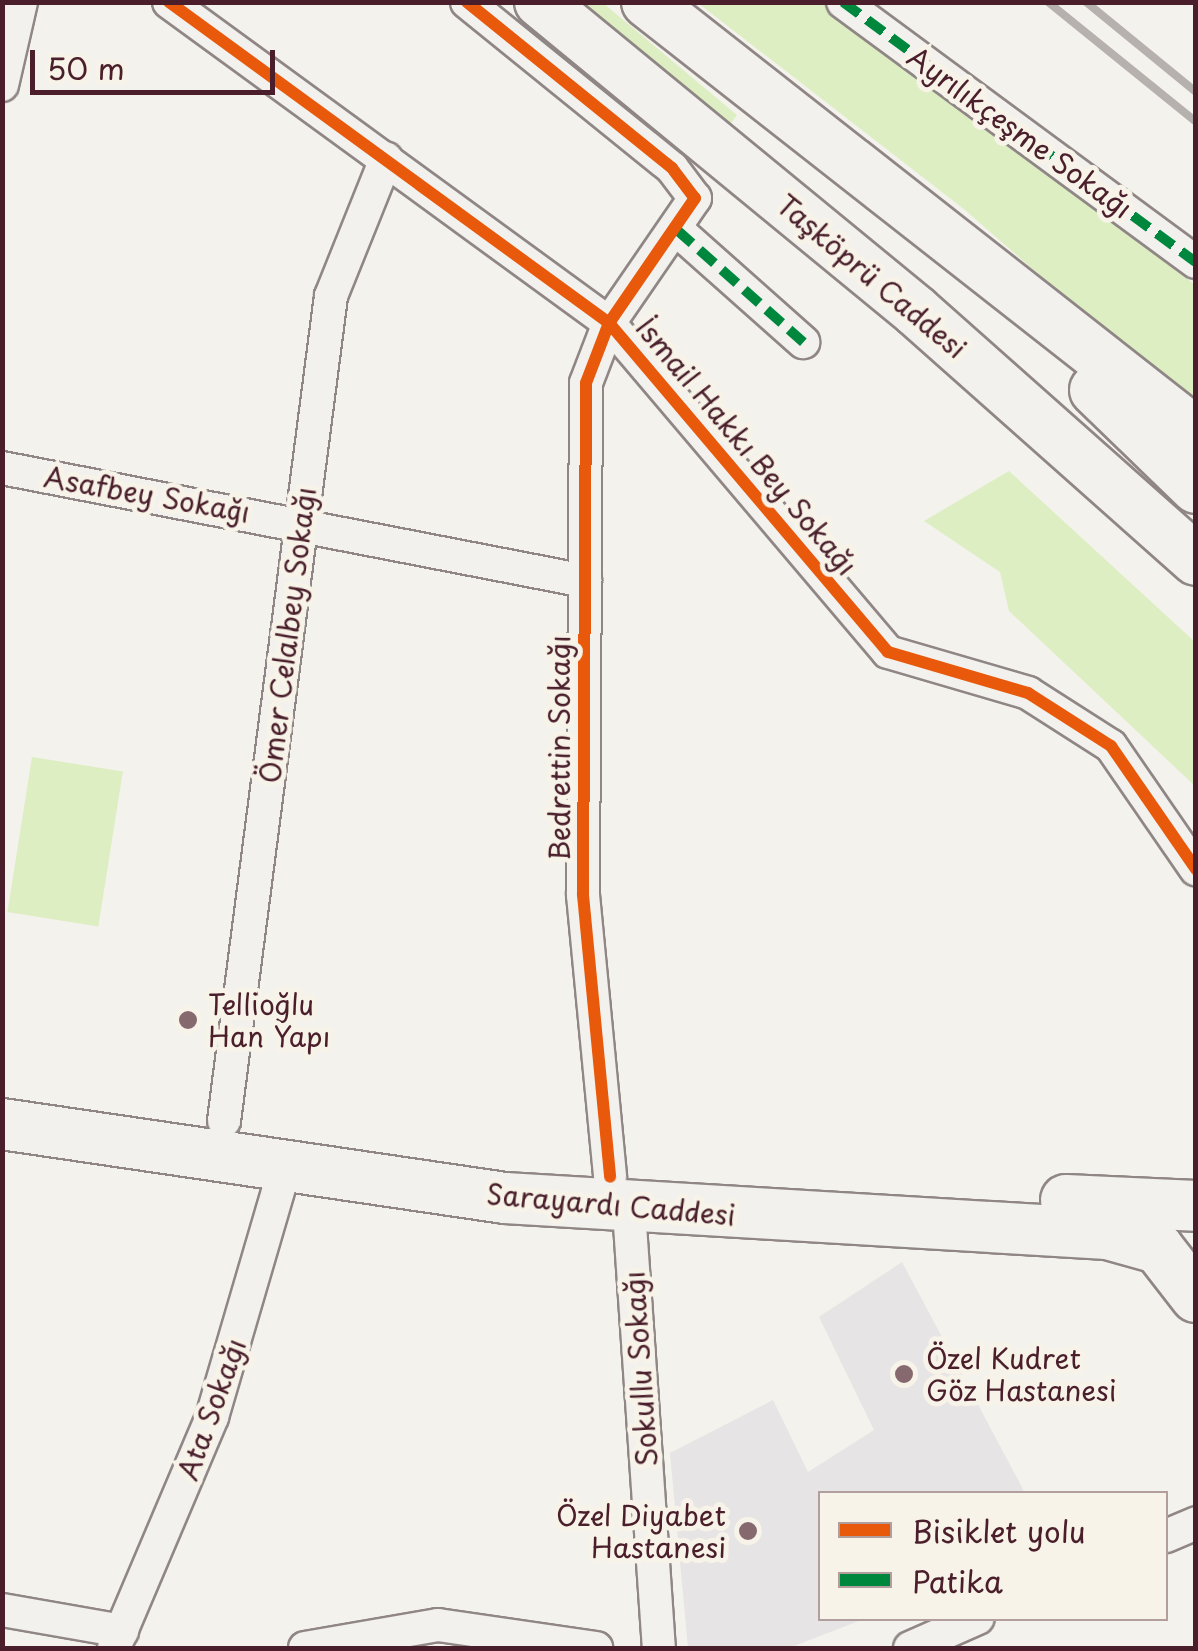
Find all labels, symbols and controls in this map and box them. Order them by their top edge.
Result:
scale bar [35,30,280,92]
street label: Ayrılıkçeşme Sokağı [901,39,1139,225]
text: 50 m [47,45,125,90]
street label: Taşköprü Caddesi [770,187,974,365]
street label: İsmail Hakkı Bey Sokağı [629,310,865,582]
street label: Asafbey Sokağı [40,459,254,529]
street label: Ömer Celalbey Sokağı [252,485,322,785]
street label: Bedrettin Sokağı [542,635,576,861]
place label: Tellioğlu Han Yapı [208,987,328,1053]
marker: Tellioğlu Han Yapı [177,1009,199,1031]
street label: Sarayardı Caddesi [486,1176,736,1232]
street label: Sokullu Sokağı [616,1269,664,1469]
street label: Ata Sokağı [170,1333,252,1485]
place label: Özel Kudret Göz Hastanesi [926,1341,1123,1407]
marker: Özel Kudret Göz Hastanesi [891,1361,917,1387]
legend [818,1491,1168,1621]
place label: Özel Diyabet Hastanesi [554,1498,726,1564]
text: Bisiklet yolu [912,1508,1086,1553]
marker: Özel Diyabet Hastanesi [735,1518,761,1544]
text: Patika [912,1558,1003,1603]

